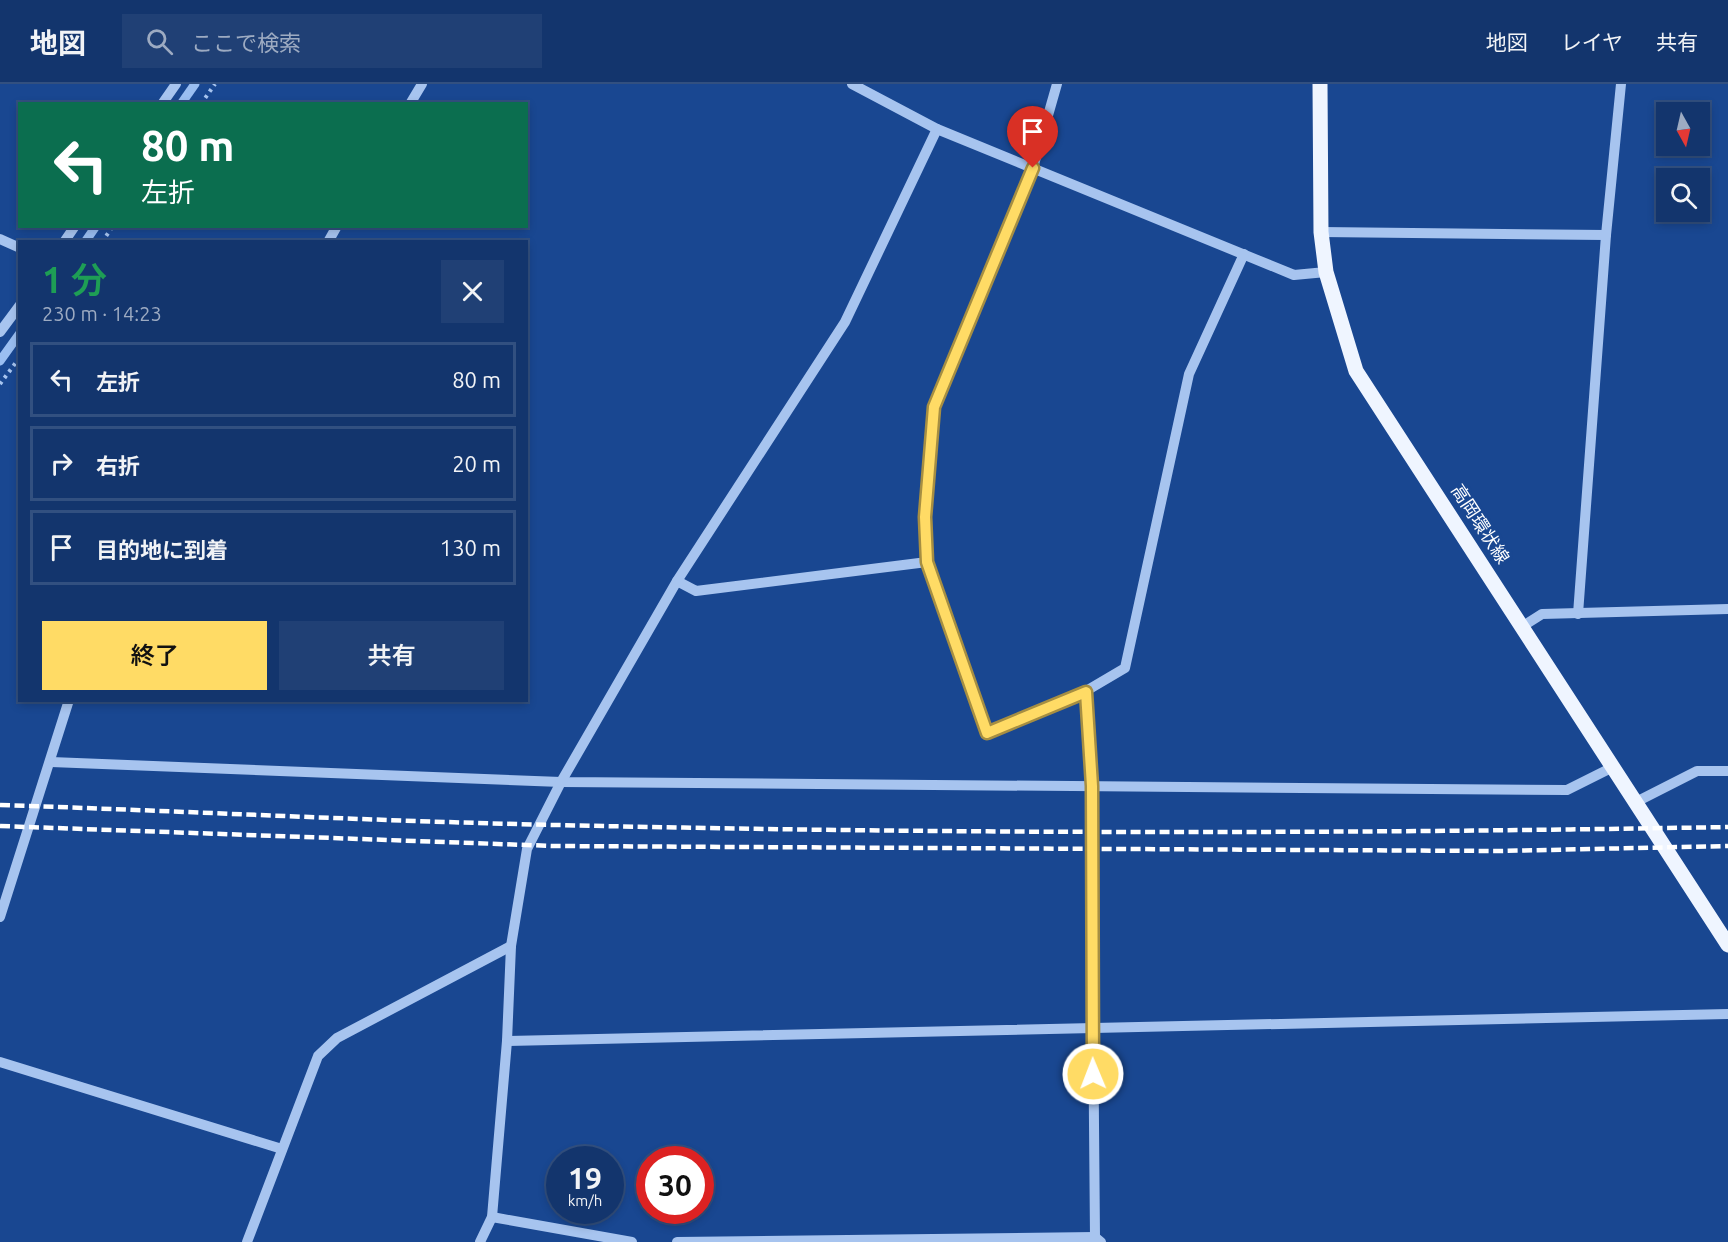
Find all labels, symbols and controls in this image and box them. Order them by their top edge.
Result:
search box [122,14,542,68]
icon: search [143,25,176,58]
text: 地図 [30,27,86,58]
text: ここで検索 [191,30,301,55]
text: 地図 [1486,30,1528,54]
text: レイヤ [1561,30,1623,54]
text: 共有 [1656,30,1698,54]
north arrow [1656,102,1710,156]
map controls [1656,102,1710,222]
pin [1007,106,1058,168]
icon: arrive [1016,115,1049,148]
text: 80 m [141,122,235,169]
icon: left [42,126,120,204]
button: search [1656,168,1710,222]
text: 左折 [141,177,195,207]
text: 1 分 [42,259,107,300]
button: close [441,260,504,323]
text: 230 m · 14:23 [42,302,162,325]
icon: left [45,363,78,396]
text: 80 m [452,367,501,392]
text: 左折 [96,369,140,394]
icon: right [45,447,78,480]
text: 20 m [452,451,501,476]
text: 右折 [96,453,140,478]
street label: 高岡環状線 [1448,480,1514,567]
icon: arrive [45,531,78,564]
text: 130 m [440,535,501,560]
text: 目的地に到着 [96,537,228,562]
button: 終了 [42,621,267,690]
button: 共有 [279,621,504,690]
position arrow [1061,1042,1125,1106]
speed limit sign: 30 [636,1146,714,1224]
text: 19 [568,1161,602,1195]
text: km/h [568,1192,602,1209]

